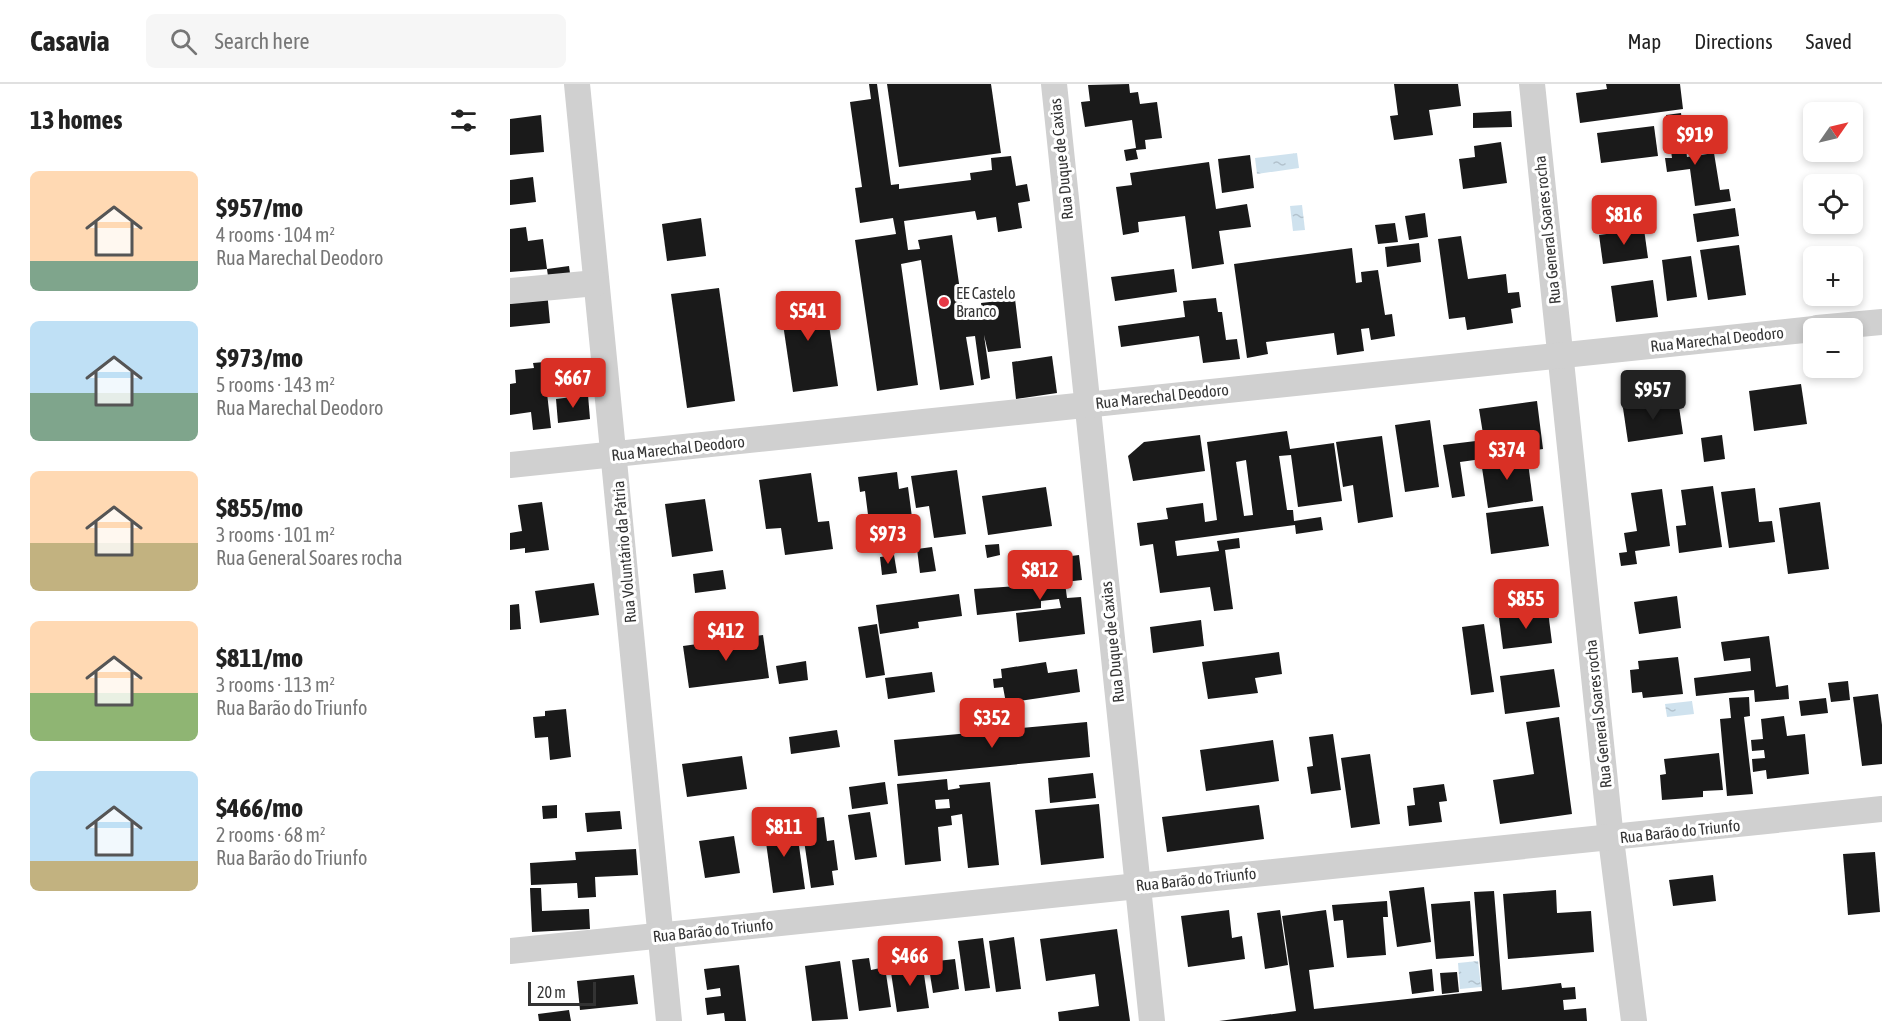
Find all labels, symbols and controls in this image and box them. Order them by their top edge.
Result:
search box [146,14,566,68]
text: Casavia [30,25,110,57]
icon: search [167,25,200,58]
text: Search here [215,28,309,54]
text: Map [1627,29,1661,53]
text: Directions [1694,29,1773,53]
text: Saved [1806,29,1852,53]
street label: Rua Duque de Caxias [1046,97,1077,220]
north arrow [1803,102,1863,162]
map controls [1803,102,1863,378]
icon: filters [447,104,480,137]
text: 13 homes [30,105,123,135]
pin: $919 [1659,115,1731,166]
text: $919 [1677,123,1713,146]
street label: Rua General Soares rocha [1530,155,1564,305]
button: locate [1803,174,1863,234]
text: $957/mo [216,193,303,223]
icon: home [78,195,150,267]
pin: $816 [1588,195,1660,246]
text: $816 [1606,203,1642,226]
text: 4 rooms · 104 m² [216,223,335,246]
text: Rua Marechal Deodoro [216,246,383,269]
button: + [1803,246,1863,306]
place label: EE Castelo Branco [956,284,1015,320]
pin: $541 [772,291,844,342]
marker: EE Castelo Branco [937,295,951,309]
text: $541 [790,299,826,322]
button: − [1803,318,1863,378]
street label: Rua Marechal Deodoro [1649,323,1785,355]
text: $973/mo [216,343,303,373]
icon: home [78,345,150,417]
pin: $667 [537,358,609,409]
text: $667 [555,366,591,389]
pin: $957 [1617,370,1689,421]
text: 5 rooms · 143 m² [216,373,335,396]
text: $957 [1635,378,1671,401]
street label: Rua Marechal Deodoro [1094,380,1230,412]
text: Rua Marechal Deodoro [216,396,383,419]
pin: $374 [1471,430,1543,481]
street label: Rua Marechal Deodoro [610,432,746,464]
text: $374 [1489,438,1525,461]
street label: Rua Voluntário da Pátria [609,480,639,624]
text: $855/mo [216,493,303,523]
icon: home [78,495,150,567]
pin: $973 [852,514,924,565]
text: $973 [870,522,906,545]
text: 3 rooms · 101 m² [216,523,335,546]
text: Rua General Soares rocha [216,546,403,569]
pin: $812 [1004,550,1076,601]
text: $812 [1022,558,1058,581]
pin: $855 [1490,579,1562,630]
street label: Rua Duque de Caxias [1097,580,1128,703]
text: $855 [1508,587,1544,610]
pin: $412 [690,611,762,662]
text: $412 [708,619,744,642]
street label: Rua General Soares rocha [1581,639,1615,789]
text: $811/mo [216,643,303,673]
icon: home [78,645,150,717]
text: 3 rooms · 113 m² [216,673,335,696]
text: Rua Barão do Triunfo [216,696,367,719]
pin: $352 [956,698,1028,749]
text: $352 [974,706,1010,729]
text: $466/mo [216,793,303,823]
icon: home [78,795,150,867]
pin: $811 [748,807,820,858]
text: $811 [766,815,802,838]
street label: Rua Barão do Triunfo [1619,816,1741,846]
text: 2 rooms · 68 m² [216,823,326,846]
text: Rua Barão do Triunfo [216,846,367,869]
street label: Rua Barão do Triunfo [1135,864,1257,894]
street label: Rua Barão do Triunfo [652,915,774,945]
pin: $466 [874,936,946,987]
text: $466 [892,944,928,967]
scale bar [528,979,596,1006]
text: 20 m [537,983,566,1001]

